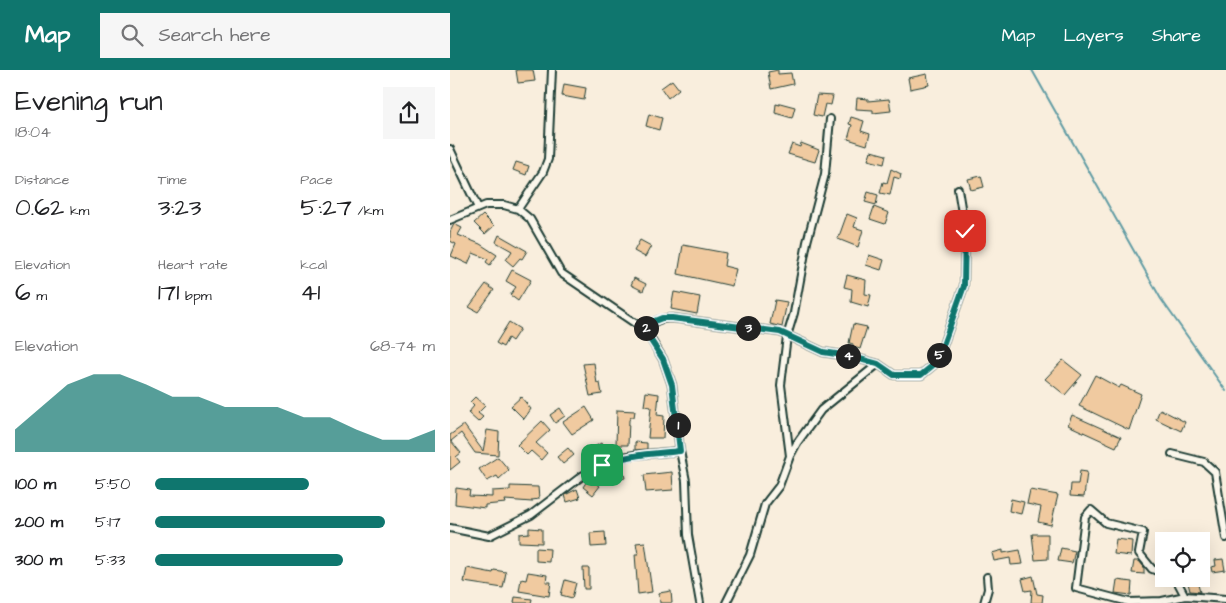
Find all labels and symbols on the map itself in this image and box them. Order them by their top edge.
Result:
pin [944,210,986,252]
pin: 2 [634,316,658,340]
pin: 3 [736,316,760,340]
pin: 5 [926,342,952,368]
pin: 4 [836,344,860,368]
pin: 1 [666,412,690,438]
pin [581,444,623,486]

